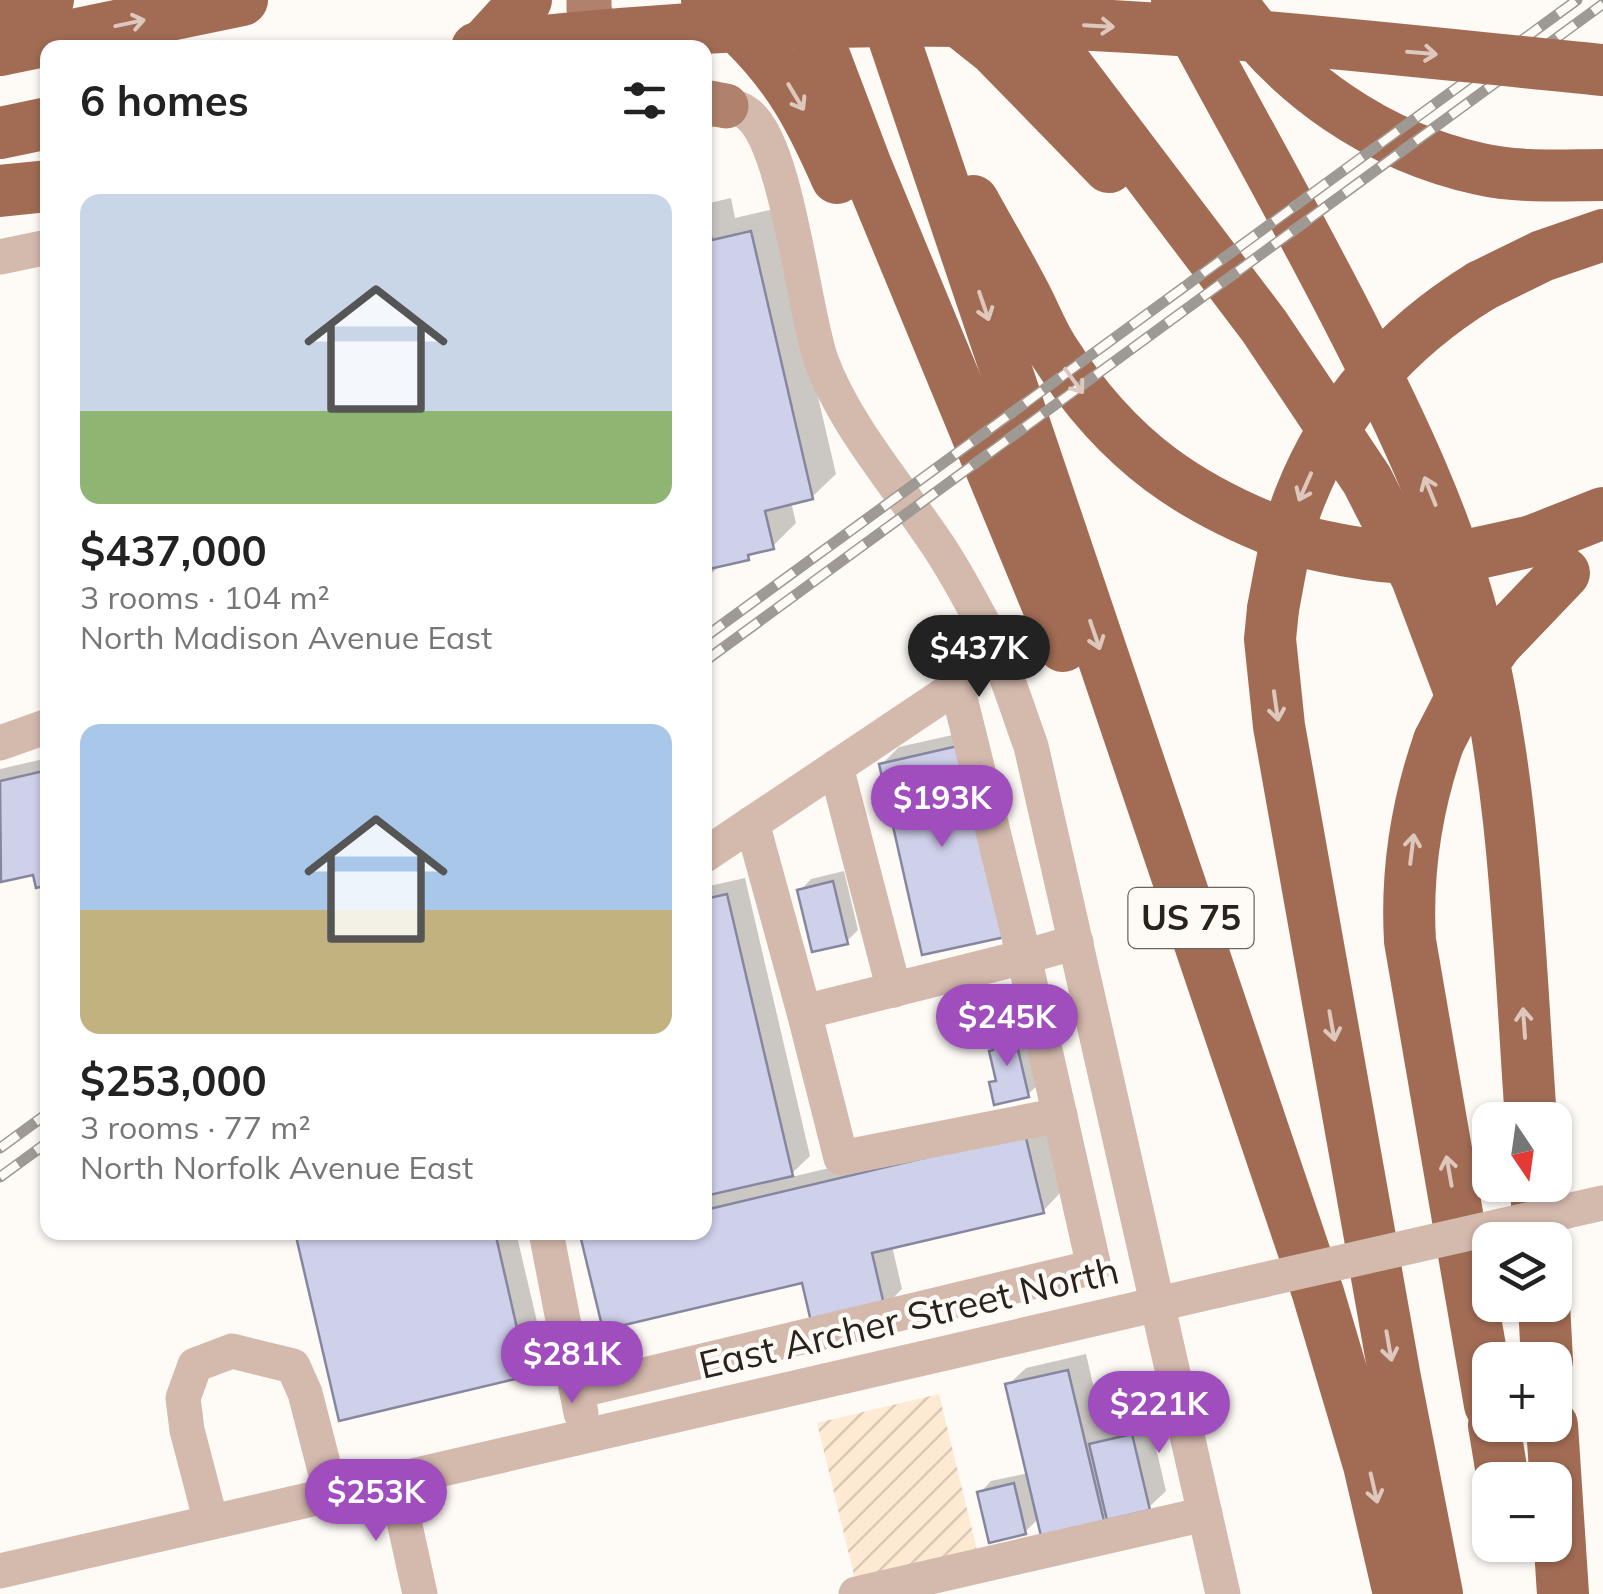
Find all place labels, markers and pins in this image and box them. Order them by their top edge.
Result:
pin: $437K [909,615,1049,700]
pin: $193K [872,765,1012,850]
pin: $245K [937,984,1077,1069]
pin: $281K [502,1321,642,1406]
pin: $221K [1089,1371,1229,1456]
pin: $253K [306,1459,446,1544]

